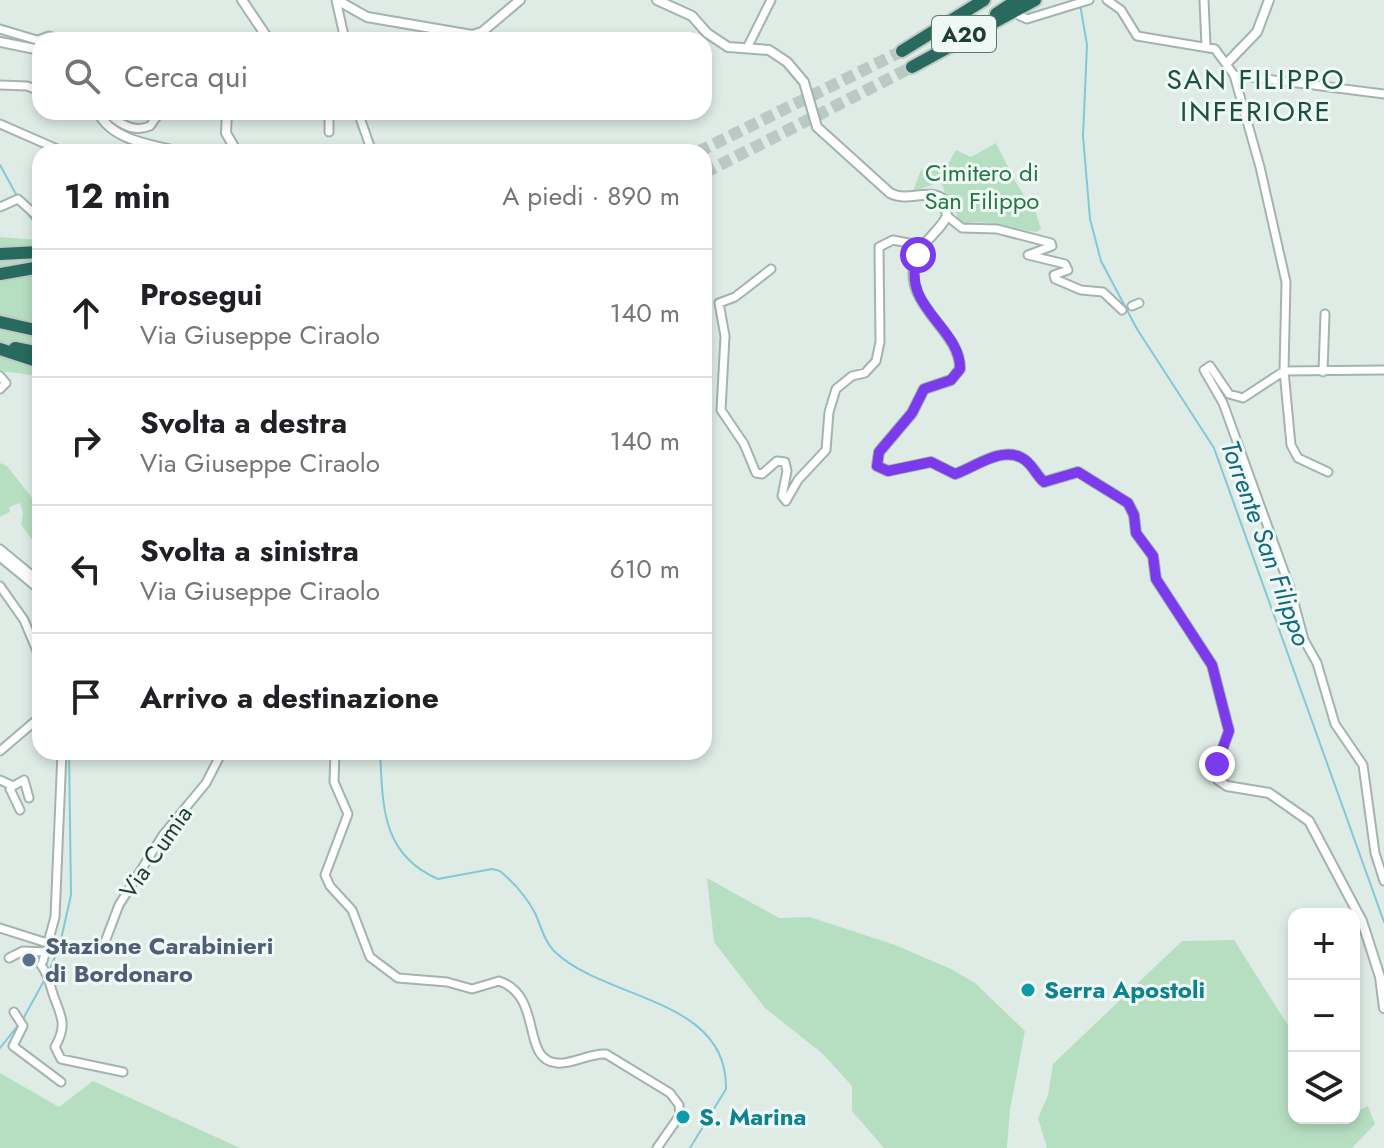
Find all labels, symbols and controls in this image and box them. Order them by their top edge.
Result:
road number: A20 [932,16,996,52]
search box [32,32,712,120]
icon: search [60,54,104,98]
text: Cerca qui [124,55,248,98]
district label: SAN FILIPPO INFERIORE [1166,59,1346,132]
park label: Cimitero di San Filippo [925,155,1039,218]
text: 12 min [64,172,171,221]
text: A piedi · 890 m [502,177,680,215]
route start [900,237,936,273]
text: Prosegui [140,273,262,316]
icon: ahead [64,291,108,335]
text: 140 m [609,294,680,332]
text: Via Giuseppe Ciraolo [140,316,380,354]
text: Svolta a destra [140,401,347,444]
icon: right [64,419,108,463]
text: 140 m [609,422,680,460]
water label: Torrente San Filippo [1211,435,1321,651]
text: Via Giuseppe Ciraolo [140,444,380,482]
text: Svolta a sinistra [140,529,359,572]
icon: left [64,547,108,591]
text: 610 m [610,550,680,588]
text: Via Giuseppe Ciraolo [140,572,380,610]
icon: arrive [64,675,108,719]
text: Arrivo a destinazione [140,676,439,719]
route end [1199,746,1235,782]
street label: Via Cumia [111,798,200,905]
map controls [1288,908,1360,1124]
button: + [1288,908,1360,980]
place label: Stazione Carabinieri di Bordonaro [45,928,273,991]
marker: Stazione Carabinieri di Bordonaro [20,951,38,969]
place label: Serra Apostoli [1044,972,1205,1007]
button: − [1288,980,1360,1052]
marker: Serra Apostoli [1019,981,1037,999]
button: layers [1288,1052,1360,1124]
place label: S. Marina [699,1099,806,1134]
marker: S. Marina [674,1108,692,1126]

